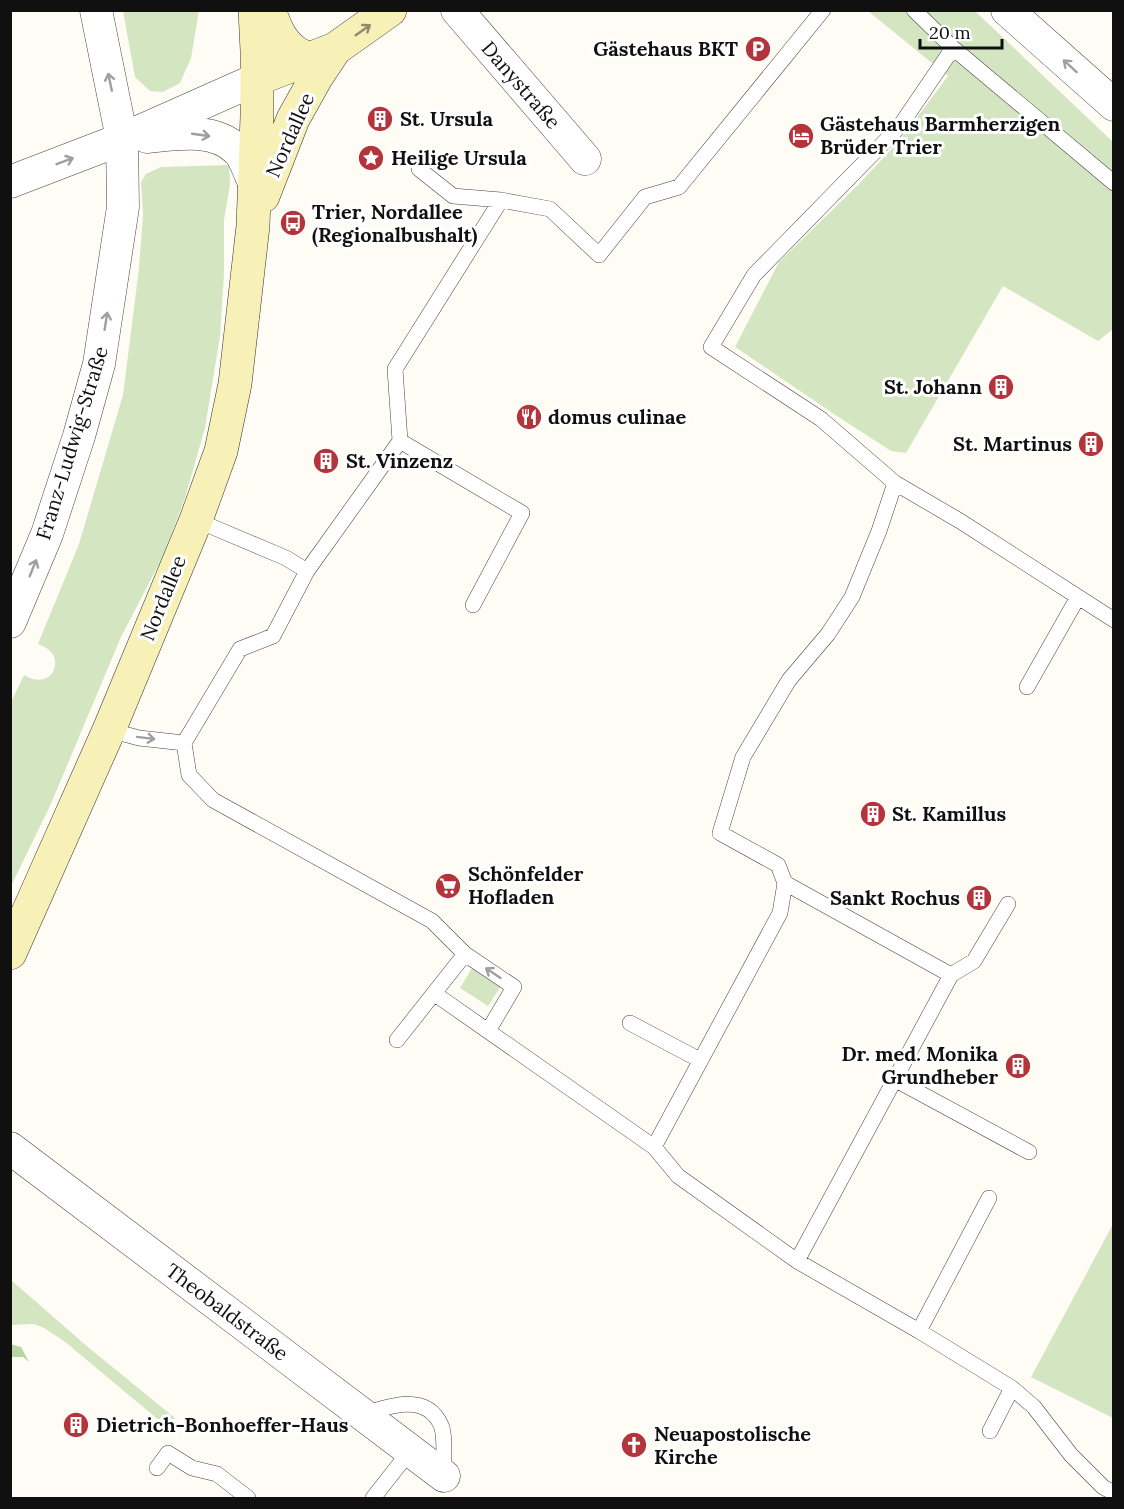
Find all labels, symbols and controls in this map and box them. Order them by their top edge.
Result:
scale bar [920,12,1002,50]
text: 20 m [929,21,971,44]
one-way arrow [354,24,370,36]
parking icon: Gästehaus BKT [743,34,773,64]
street label: Danystraße [477,36,566,134]
place label: Gästehaus BKT [593,36,738,61]
one-way arrow [1063,59,1078,73]
one-way arrow [104,72,115,92]
street label: Nordallee [260,88,319,181]
building icon: St. Ursula [365,104,395,134]
place label: St. Ursula [400,106,493,131]
place label: Gästehaus Barmherzigen Brüder Trier [820,111,1060,159]
hotel icon: Gästehaus Barmherzigen Brüder Trier [786,121,816,151]
one-way arrow [191,130,211,141]
place icon: Heilige Ursula [356,143,386,173]
place label: Heilige Ursula [391,145,527,170]
one-way arrow [55,155,74,166]
place label: Trier, Nordallee (Regionalbushalt) [312,199,477,248]
bus stop icon: Trier, Nordallee (Regionalbushalt) [278,208,308,238]
one-way arrow [101,312,112,332]
street label: Franz-Ludwig-Straße [30,343,113,543]
building icon: St. Johann [986,372,1016,402]
place label: St. Johann [884,374,982,399]
restaurant icon: domus culinae [514,402,544,432]
place label: domus culinae [548,404,687,429]
building icon: St. Martinus [1076,429,1106,459]
place label: St. Martinus [953,431,1072,456]
building icon: St. Vinzenz [311,446,341,476]
place label: St. Vinzenz [346,448,453,473]
street label: Nordallee [134,551,191,644]
one-way arrow [28,559,39,578]
one-way arrow [136,733,156,744]
building icon: St. Kamillus [858,799,888,829]
place label: St. Kamillus [892,801,1006,826]
place label: Schönfelder Hofladen [468,861,584,909]
supermarket icon: Schönfelder Hofladen [433,871,463,901]
building icon: Sankt Rochus [964,883,994,913]
place label: Sankt Rochus [830,885,960,910]
one-way arrow [485,967,501,979]
place label: Dr. med. Monika Grundheber [841,1041,999,1089]
building icon: Dr. med. Monika Grundheber [1003,1051,1033,1081]
street label: Theobaldstraße [161,1257,294,1366]
building icon: Dietrich-Bonhoeffer-Haus [61,1410,91,1440]
place label: Dietrich-Bonhoeffer-Haus [96,1412,349,1437]
place label: Neuapostolische Kirche [654,1421,811,1469]
church icon: Neuapostolische Kirche [619,1430,649,1460]

